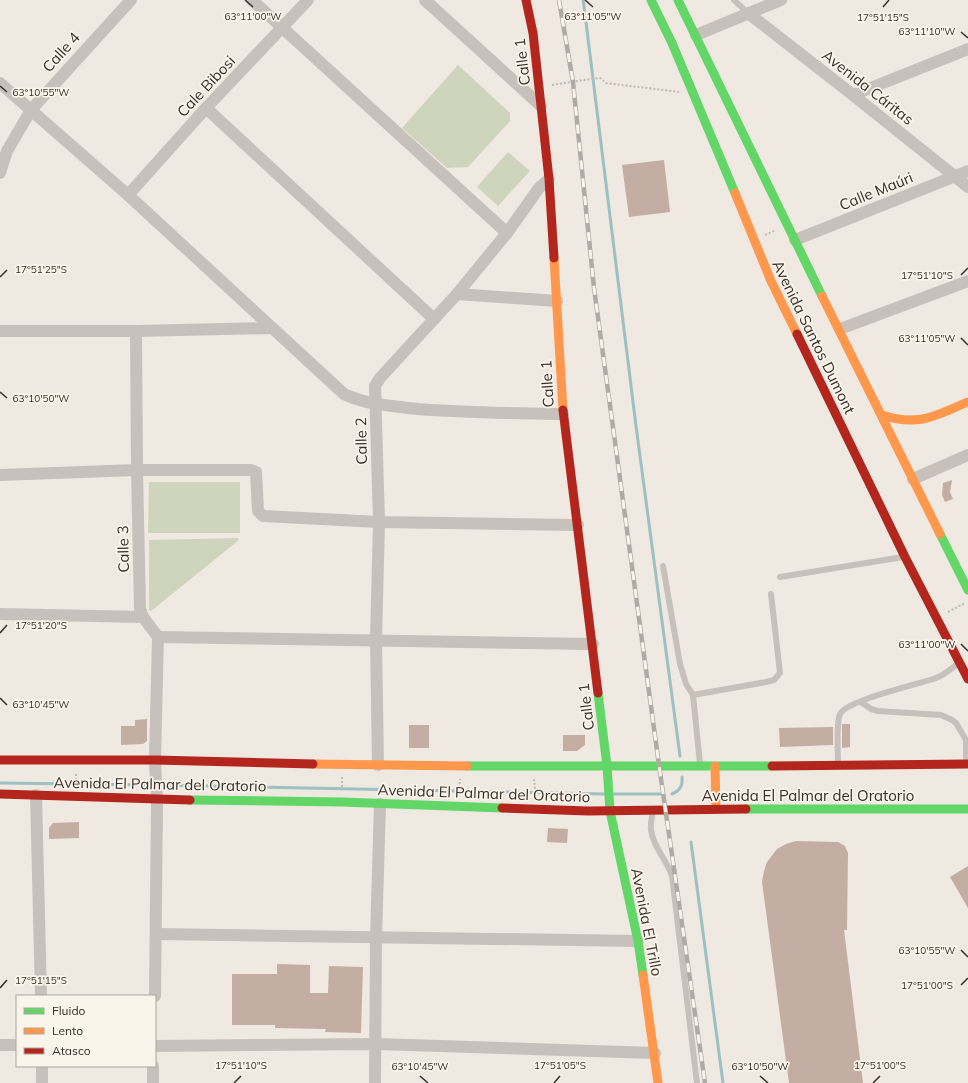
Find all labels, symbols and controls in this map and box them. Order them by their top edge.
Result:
text: 63°11'00"W [225,10,281,23]
text: 63°11'05"W [565,10,621,23]
text: 17°51'15"S [857,11,909,24]
text: 63°11'10"W [899,25,955,38]
street label: Calle 4 [38,28,84,76]
street label: Calle 1 [510,37,534,87]
street label: Avenida Cáritas [818,45,918,129]
street label: Cale Bibosi [173,51,239,121]
text: 63°10'55"W [13,86,69,99]
street label: Calle Maúri [836,168,916,214]
street label: Avenida Santos Dumont [768,257,860,417]
text: 17°51'25"S [15,263,67,276]
text: 17°51'10"S [901,269,953,282]
text: 63°11'05"W [899,332,955,345]
street label: Calle 1 [536,360,558,408]
text: 63°10'50"W [13,392,69,405]
street label: Calle 2 [351,417,371,465]
street label: Calle 3 [113,525,133,573]
text: 17°51'20"S [15,619,67,632]
text: 63°11'00"W [899,638,955,651]
street label: Calle 1 [574,682,598,732]
text: 63°10'45"W [13,698,69,711]
street label: Avenida El Palmar del Oratorio [54,773,266,795]
street label: Avenida El Palmar del Oratorio [377,780,591,806]
street label: Avenida El Palmar del Oratorio [702,786,914,805]
street label: Avenida El Trillo [627,866,667,978]
text: 63°10'55"W [899,944,955,957]
text: 17°51'15"S [15,974,67,987]
text: 17°51'00"S [901,979,953,992]
legend [16,995,156,1067]
text: Fluido [52,1003,86,1018]
text: Lento [52,1023,83,1038]
text: Atasco [52,1043,91,1058]
text: 17°51'10"S [215,1059,267,1072]
text: 17°51'05"S [534,1059,586,1072]
text: 17°51'00"S [854,1059,906,1072]
text: 63°10'45"W [392,1060,448,1073]
text: 63°10'50"W [732,1060,788,1073]

